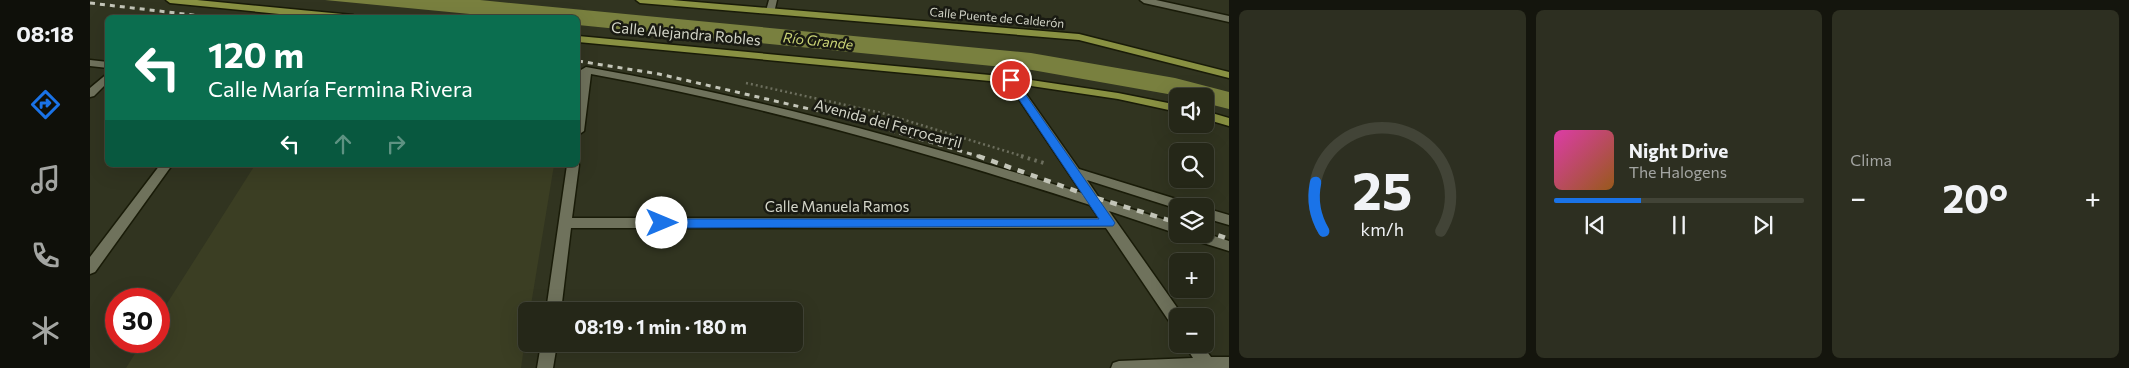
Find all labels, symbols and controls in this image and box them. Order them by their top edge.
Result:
street label: Calle Puente de Calderón [929,4,1065,30]
street label: Calle Alejandra Robles [611,18,762,49]
text: 08:18 [16,20,74,47]
water label: Río Grande [782,28,855,53]
text: 120 m [208,32,304,75]
icon: left [125,35,190,100]
pin [990,59,1032,101]
icon: arrive [997,66,1025,94]
text: Calle María Fermina Rivera [208,75,473,102]
icon: directions [28,87,63,122]
map controls [1169,88,1214,353]
button: sound [1169,88,1214,133]
street label: Avenida del Ferrocarril [813,95,964,151]
icon: left [276,130,304,158]
icon: ahead [329,130,357,158]
icon: right [382,130,410,158]
text: Night Drive [1629,139,1728,162]
button: search [1169,143,1214,188]
text: Clima [1850,150,1892,169]
text: 25 [1352,157,1412,221]
icon: music [28,162,63,197]
text: The Halogens [1629,162,1727,181]
text: 20° [1943,174,2008,221]
text: − [1850,180,1866,214]
text: + [2085,180,2101,214]
position arrow [635,196,687,248]
street label: Calle Manuela Ramos [765,197,909,215]
button: layers [1169,198,1214,243]
icon: previous [1581,211,1609,239]
icon: pause [1665,211,1693,239]
icon: next [1749,211,1777,239]
text: km/h [1361,218,1404,240]
icon: phone [28,238,63,273]
button: + [1169,253,1214,298]
speed limit sign: 30 [105,288,170,353]
button: − [1169,308,1214,353]
icon: climate [28,313,63,348]
text: 08:19 · 1 min · 180 m [574,315,747,338]

